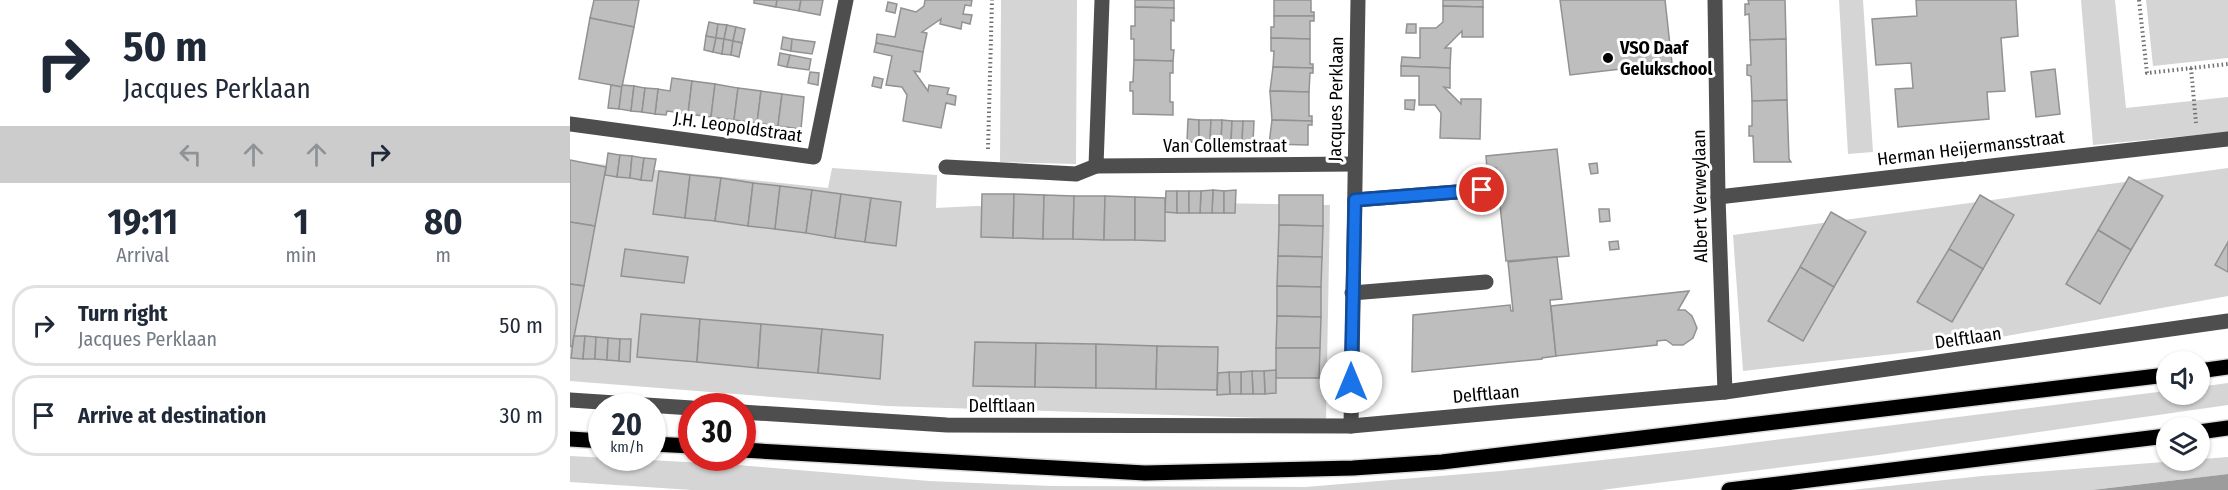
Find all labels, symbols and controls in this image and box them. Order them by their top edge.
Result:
text: 50 m [123,22,207,72]
icon: right [24,24,102,102]
street label: Jacques Perklaan [1324,36,1348,162]
place label: VSO Daaf Gelukschool [1619,37,1712,80]
marker: VSO Daaf Gelukschool [1601,51,1615,65]
text: Jacques Perklaan [123,73,311,105]
street label: J.H. Leopoldstraat [672,107,804,147]
street label: Herman Heijermansstraat [1876,126,2066,170]
street label: Albert Verweylaan [1688,129,1712,263]
street label: Van Collemstraat [1163,135,1287,157]
icon: left [174,138,207,171]
icon: ahead [237,138,270,171]
icon: ahead [300,138,333,171]
icon: right [363,138,396,171]
pin [1456,164,1507,215]
icon: arrive [1465,173,1498,206]
text: 19:11 [107,200,178,244]
text: 1 [293,200,309,244]
text: 80 [424,200,463,244]
text: Arrival [116,243,169,267]
text: min [286,243,316,267]
text: m [436,243,451,267]
text: Turn right [78,300,167,327]
icon: right [27,309,60,342]
text: 50 m [499,312,543,339]
street label: Delftlaan [1933,322,2003,354]
text: Jacques Perklaan [78,327,217,351]
position arrow [1319,350,1383,414]
map controls [2156,351,2210,471]
button: sound [2156,351,2210,405]
street label: Delftlaan [1452,380,1520,408]
speed limit sign: 30 [678,393,756,471]
street label: Delftlaan [968,395,1036,417]
icon: arrive [27,399,60,432]
text: Arrive at destination [78,402,266,429]
text: 30 m [500,402,543,429]
text: 20 [612,407,642,443]
button: layers [2156,417,2210,471]
text: km/h [610,438,644,456]

